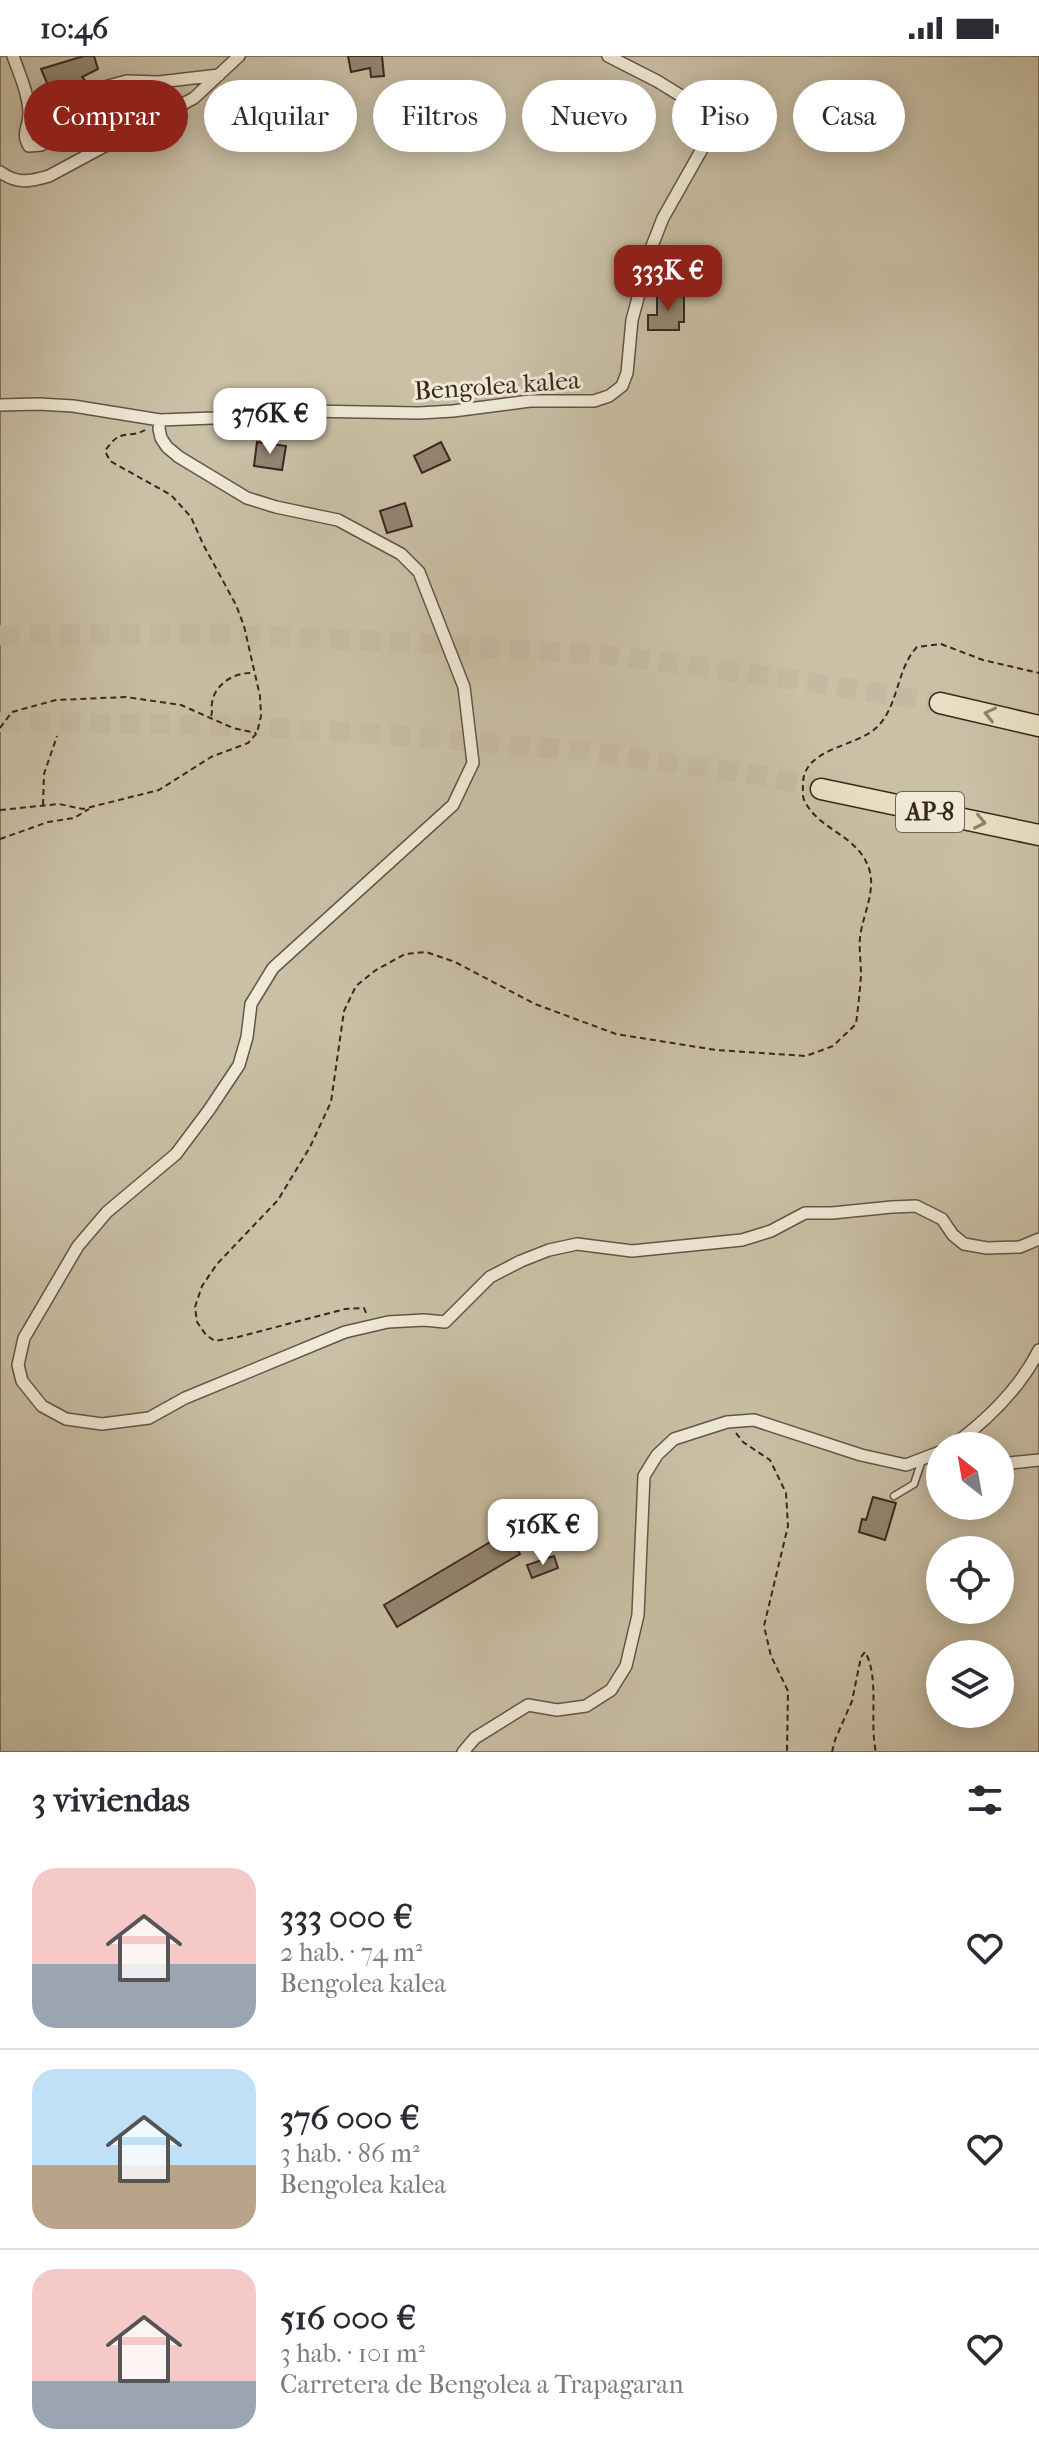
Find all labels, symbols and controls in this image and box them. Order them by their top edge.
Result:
text: 10:46 [40,11,108,46]
chip: Comprar [24,80,188,152]
chip: Alquilar [204,80,357,152]
chip: Filtros [373,80,506,152]
chip: Nuevo [522,80,656,152]
chip: Piso [672,80,777,152]
chip: Casa [793,80,905,152]
pin: 333K € [603,245,733,313]
text: 333K € [632,255,704,286]
street label: Bengolea kalea [413,364,582,407]
pin: 376K € [205,388,335,456]
text: 376K € [231,398,309,429]
one-way arrow [983,707,997,724]
road number: AP-8 [896,792,964,832]
one-way arrow [973,813,986,830]
north arrow [926,1432,1014,1520]
map controls [926,1432,1014,1728]
pin: 516K € [478,1499,608,1567]
text: 516K € [506,1509,580,1540]
button: locate [926,1536,1014,1624]
button: layers [926,1640,1014,1728]
icon: filters [963,1778,1007,1822]
text: 3 viviendas [32,1780,190,1820]
text: 333 000 € [280,1897,413,1937]
icon: home [96,1900,192,1996]
icon: heart [963,1926,1007,1970]
text: 2 hab. · 74 m² [280,1937,422,1968]
text: Bengolea kalea [280,1968,446,1999]
text: 376 000 € [280,2098,420,2138]
icon: home [96,2101,192,2197]
icon: heart [963,2127,1007,2171]
text: 3 hab. · 86 m² [280,2138,420,2169]
text: Bengolea kalea [280,2169,446,2200]
text: 516 000 € [280,2298,416,2338]
icon: home [96,2301,192,2397]
icon: heart [963,2327,1007,2371]
text: 3 hab. · 101 m² [280,2338,425,2369]
text: Carretera de Bengolea a Trapagaran [280,2369,683,2400]

